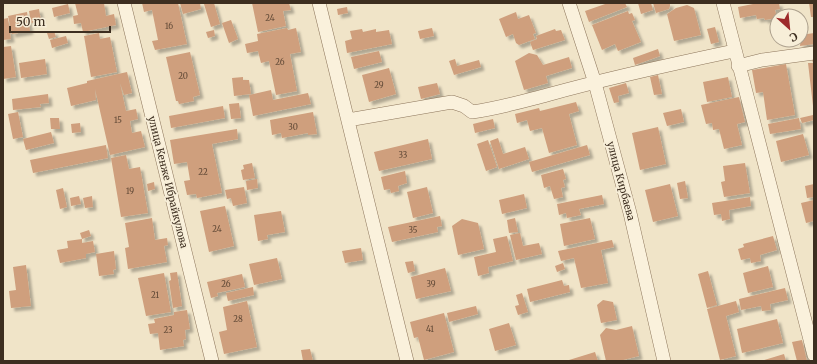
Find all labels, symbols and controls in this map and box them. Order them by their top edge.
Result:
scale bar [10,8,110,34]
north arrow [769,8,809,48]
house number: 24 [265,13,275,23]
text: 50 m [16,14,45,29]
house number: 16 [165,21,173,31]
text: С [787,29,800,45]
house number: 26 [275,57,285,67]
house number: 20 [178,71,188,81]
house number: 29 [374,80,384,90]
house number: 15 [114,115,122,125]
street label: улица Кенже Ибрайкулова [145,115,191,250]
house number: 30 [288,122,298,132]
street label: улица Кирбаева [604,140,638,223]
house number: 33 [399,150,408,160]
house number: 22 [198,167,208,177]
house number: 19 [126,186,134,196]
house number: 24 [212,224,222,234]
house number: 35 [409,225,418,235]
house number: 26 [221,279,231,289]
house number: 39 [426,279,436,289]
house number: 21 [151,290,159,300]
house number: 28 [233,314,243,324]
house number: 41 [426,324,434,334]
house number: 23 [163,325,173,335]

